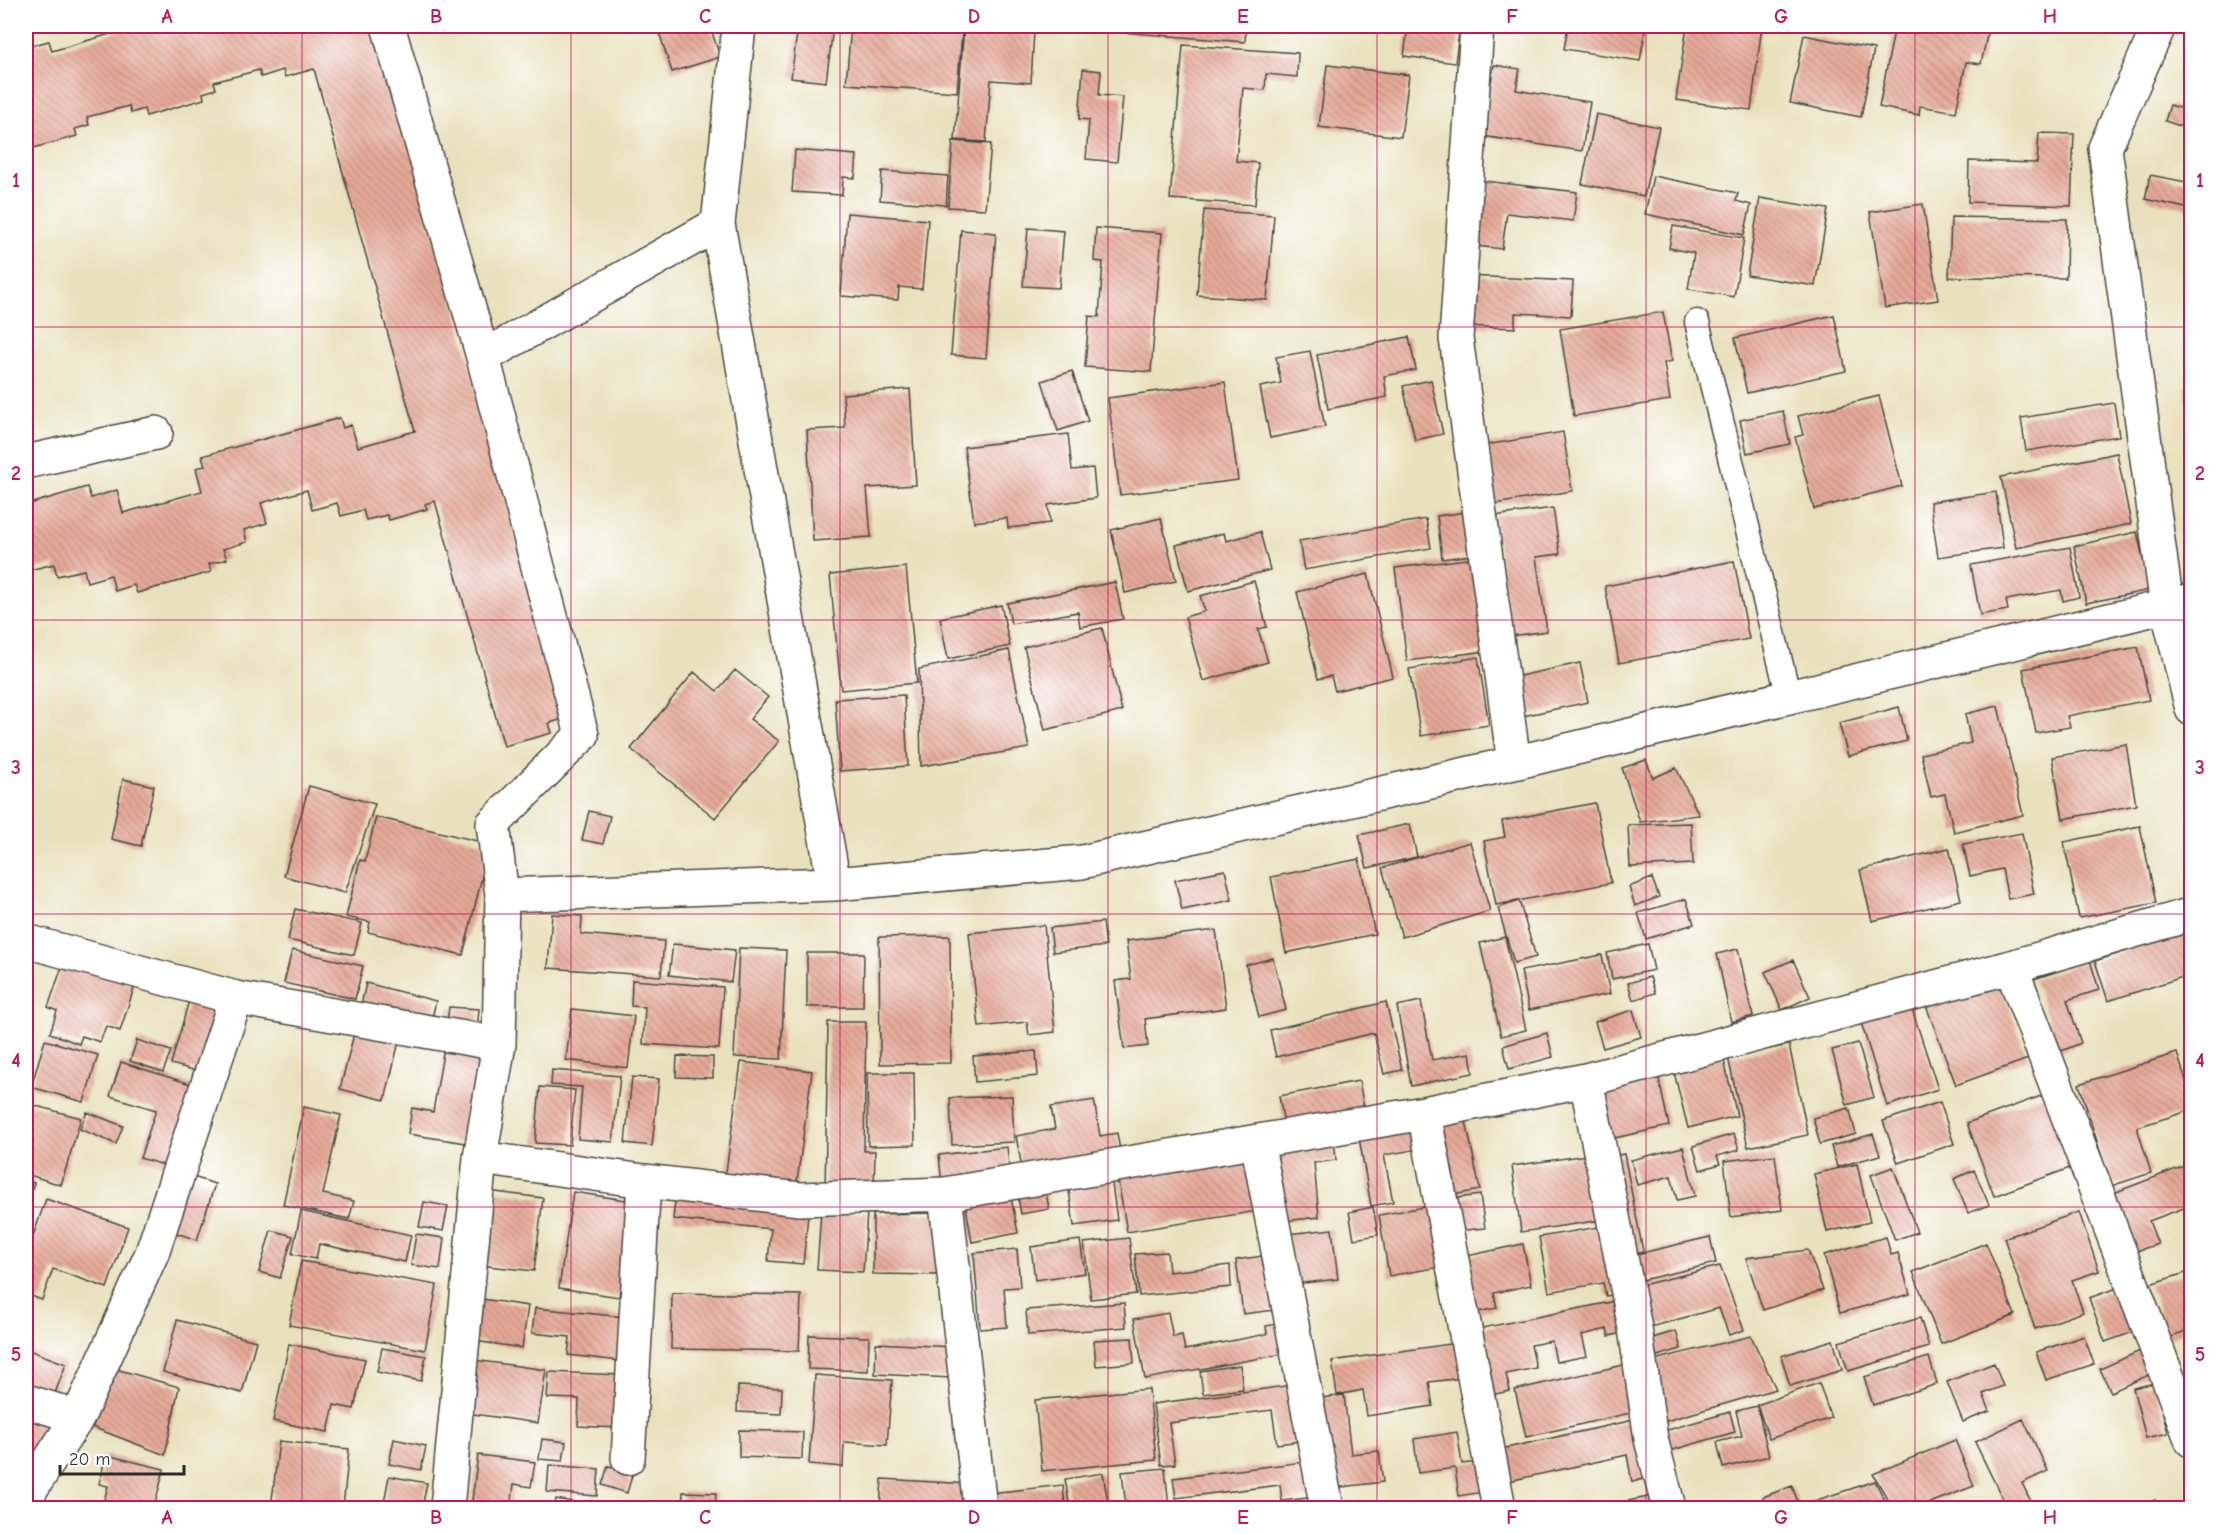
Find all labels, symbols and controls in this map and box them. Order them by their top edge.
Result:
text: A [161,5,173,28]
text: B [430,5,442,28]
text: C [699,5,711,28]
text: D [968,5,980,28]
text: E [1237,5,1249,28]
text: F [1506,5,1518,28]
text: G [1774,5,1788,28]
text: H [2043,5,2057,28]
text: 1 [12,169,20,192]
text: 1 [2196,169,2204,192]
text: 2 [11,462,21,485]
text: 2 [2195,462,2205,485]
text: 3 [11,756,21,779]
text: 3 [2195,756,2205,779]
text: 4 [11,1049,21,1072]
text: 4 [2195,1049,2205,1072]
text: 5 [11,1343,21,1366]
text: 5 [2195,1343,2205,1366]
scale bar [60,1438,184,1476]
text: 20 m [69,1449,110,1470]
text: A [161,1506,173,1529]
text: B [430,1506,442,1529]
text: C [699,1506,711,1529]
text: D [968,1506,980,1529]
text: E [1237,1506,1249,1529]
text: F [1506,1506,1518,1529]
text: G [1774,1506,1788,1529]
text: H [2043,1506,2057,1529]

